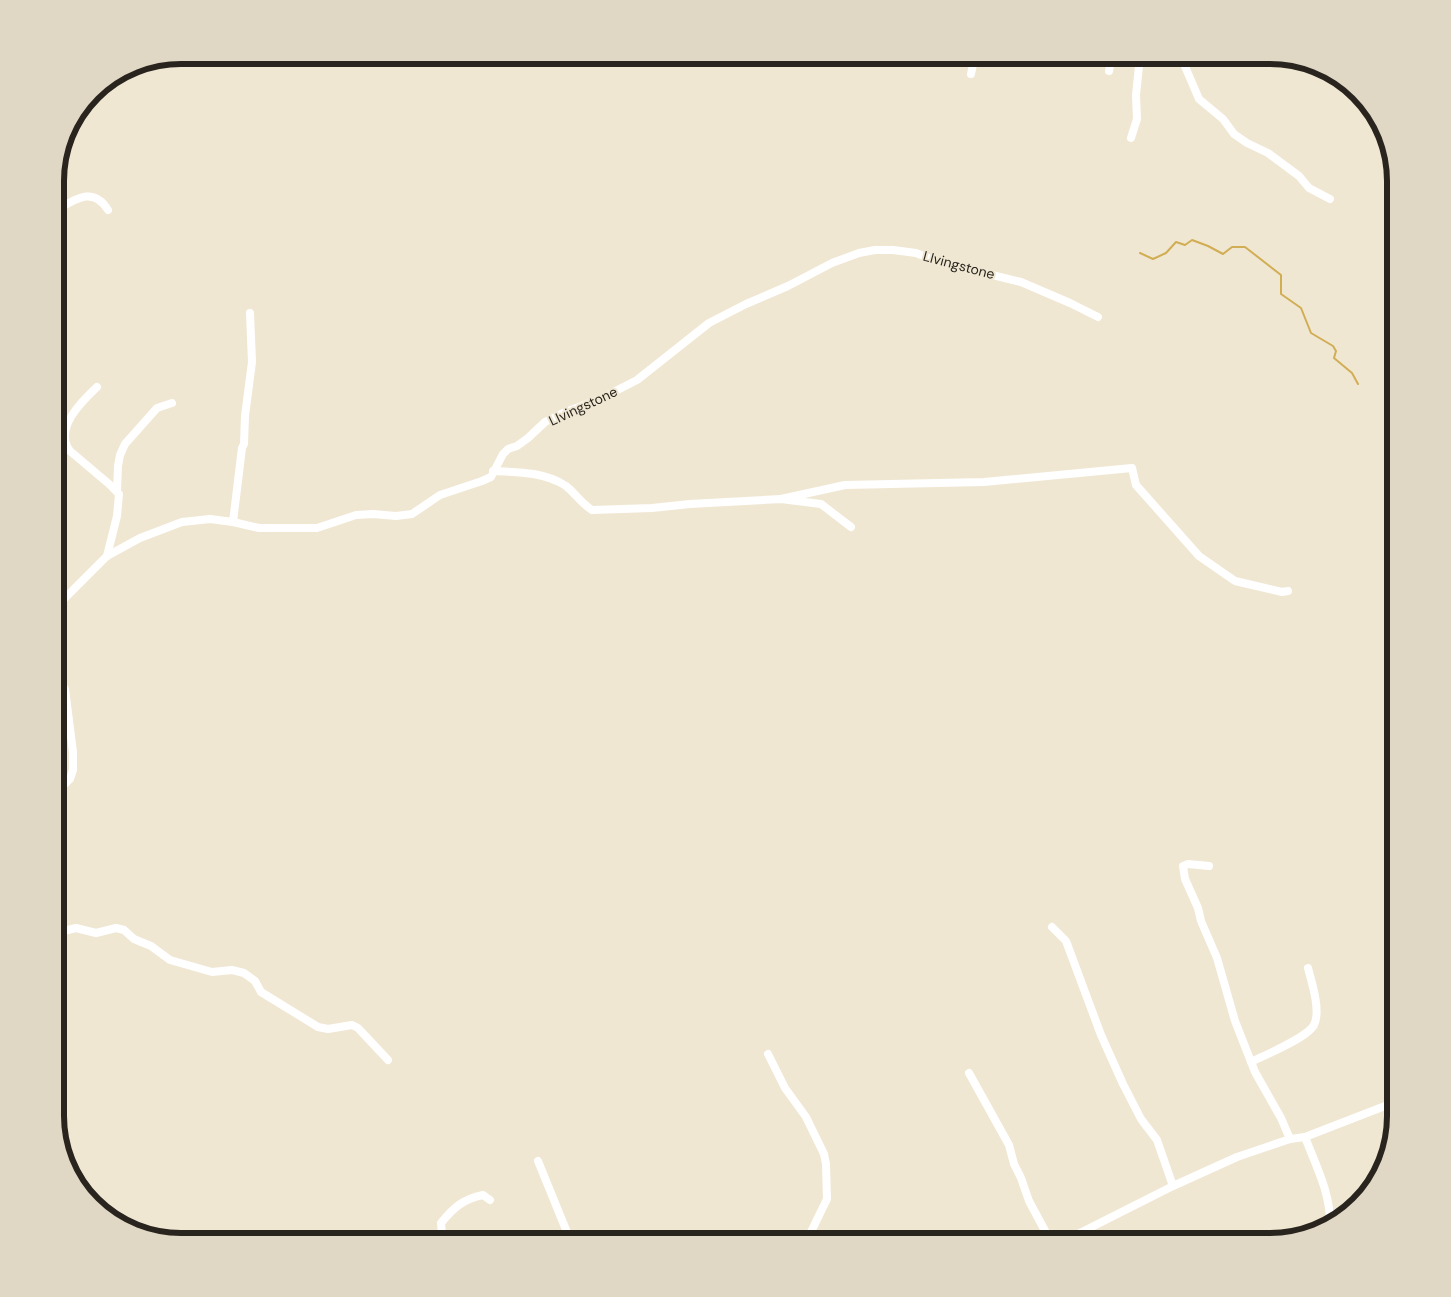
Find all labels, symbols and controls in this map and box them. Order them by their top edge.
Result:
street label: LIvingstone [921,247,997,283]
street label: LIvingstone [546,382,620,430]

